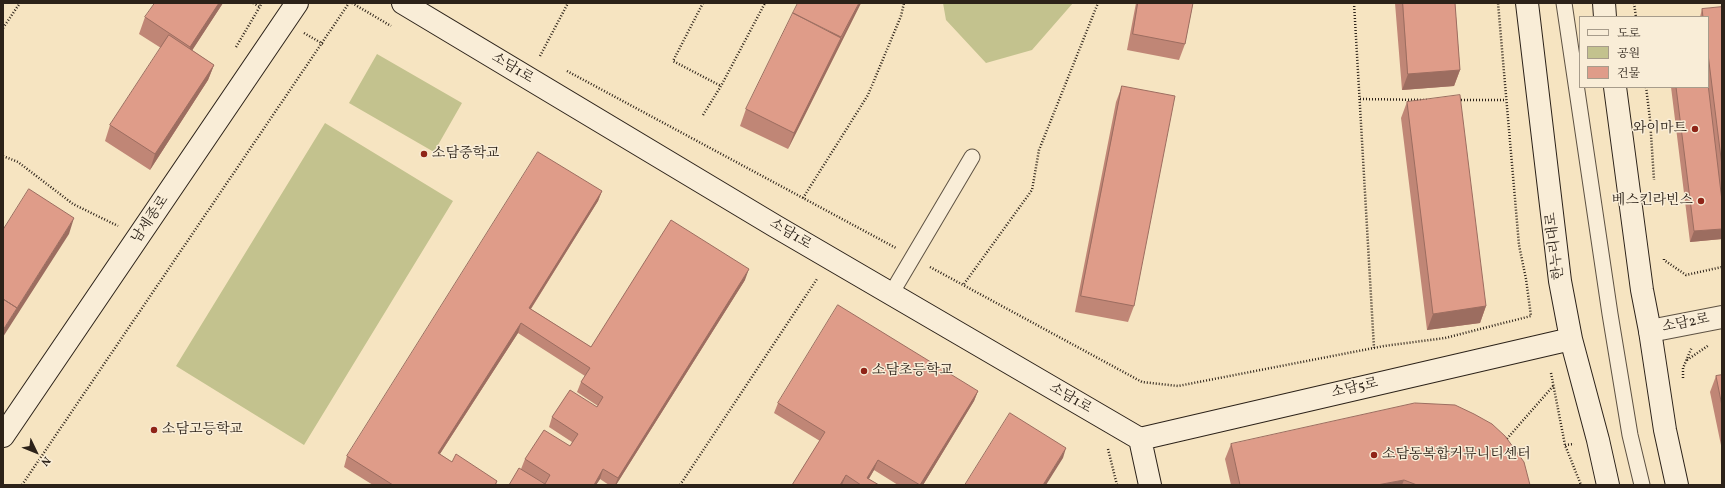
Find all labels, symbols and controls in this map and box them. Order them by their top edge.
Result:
legend [1579,16,1709,88]
text: 도로 [1617,26,1640,42]
text: 공원 [1617,46,1640,62]
street label: 소담1로 [488,50,536,88]
text: 건물 [1617,66,1640,82]
place label: 와이마트 [1633,121,1687,137]
marker: 와이마트 [1690,124,1700,134]
place label: 소담중학교 [432,146,500,162]
marker: 소담중학교 [419,149,429,159]
street label: 남세종로 [129,193,173,247]
place label: 베스킨라빈스 [1612,193,1693,209]
marker: 베스킨라빈스 [1696,196,1706,206]
street label: 한누리대로 [1544,211,1568,281]
street label: 소담1로 [766,216,814,254]
street label: 소담2로 [1661,311,1711,337]
place label: 소담초등학교 [872,363,953,379]
marker: 소담초등학교 [859,366,869,376]
street label: 소담5로 [1330,375,1380,403]
street label: 소담1로 [1046,380,1094,418]
place label: 소담고등학교 [162,422,243,438]
marker: 소담고등학교 [149,425,159,435]
north arrow [16,432,56,472]
place label: 소담동복합커뮤니티센터 [1382,447,1531,463]
marker: 소담동복합커뮤니티센터 [1369,450,1379,460]
text: N [37,452,53,469]

